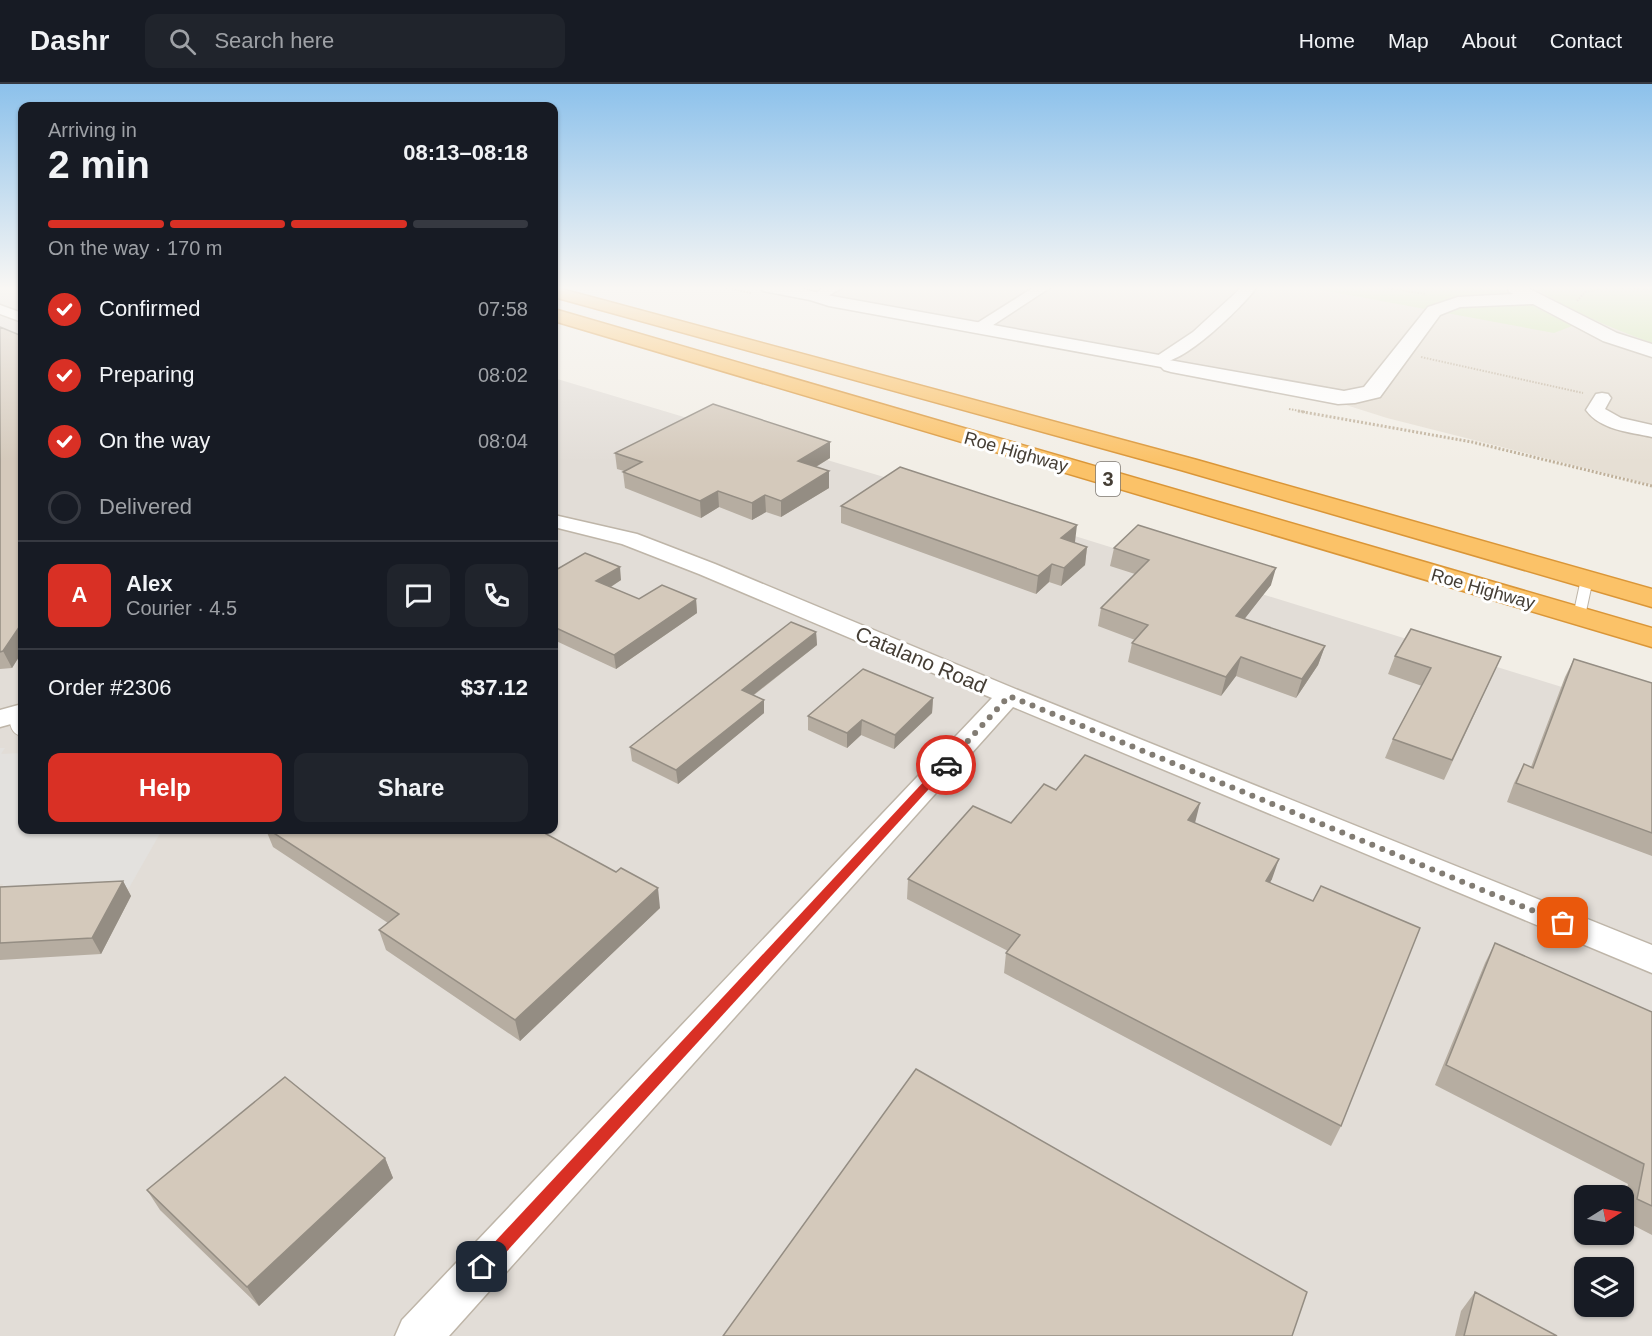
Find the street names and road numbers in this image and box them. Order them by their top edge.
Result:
street label: Roe Highway [962,428,1070,476]
road number: 3 [1096,462,1120,496]
street label: Roe Highway [1429,565,1537,613]
street label: Catalano Road [852,622,990,697]

